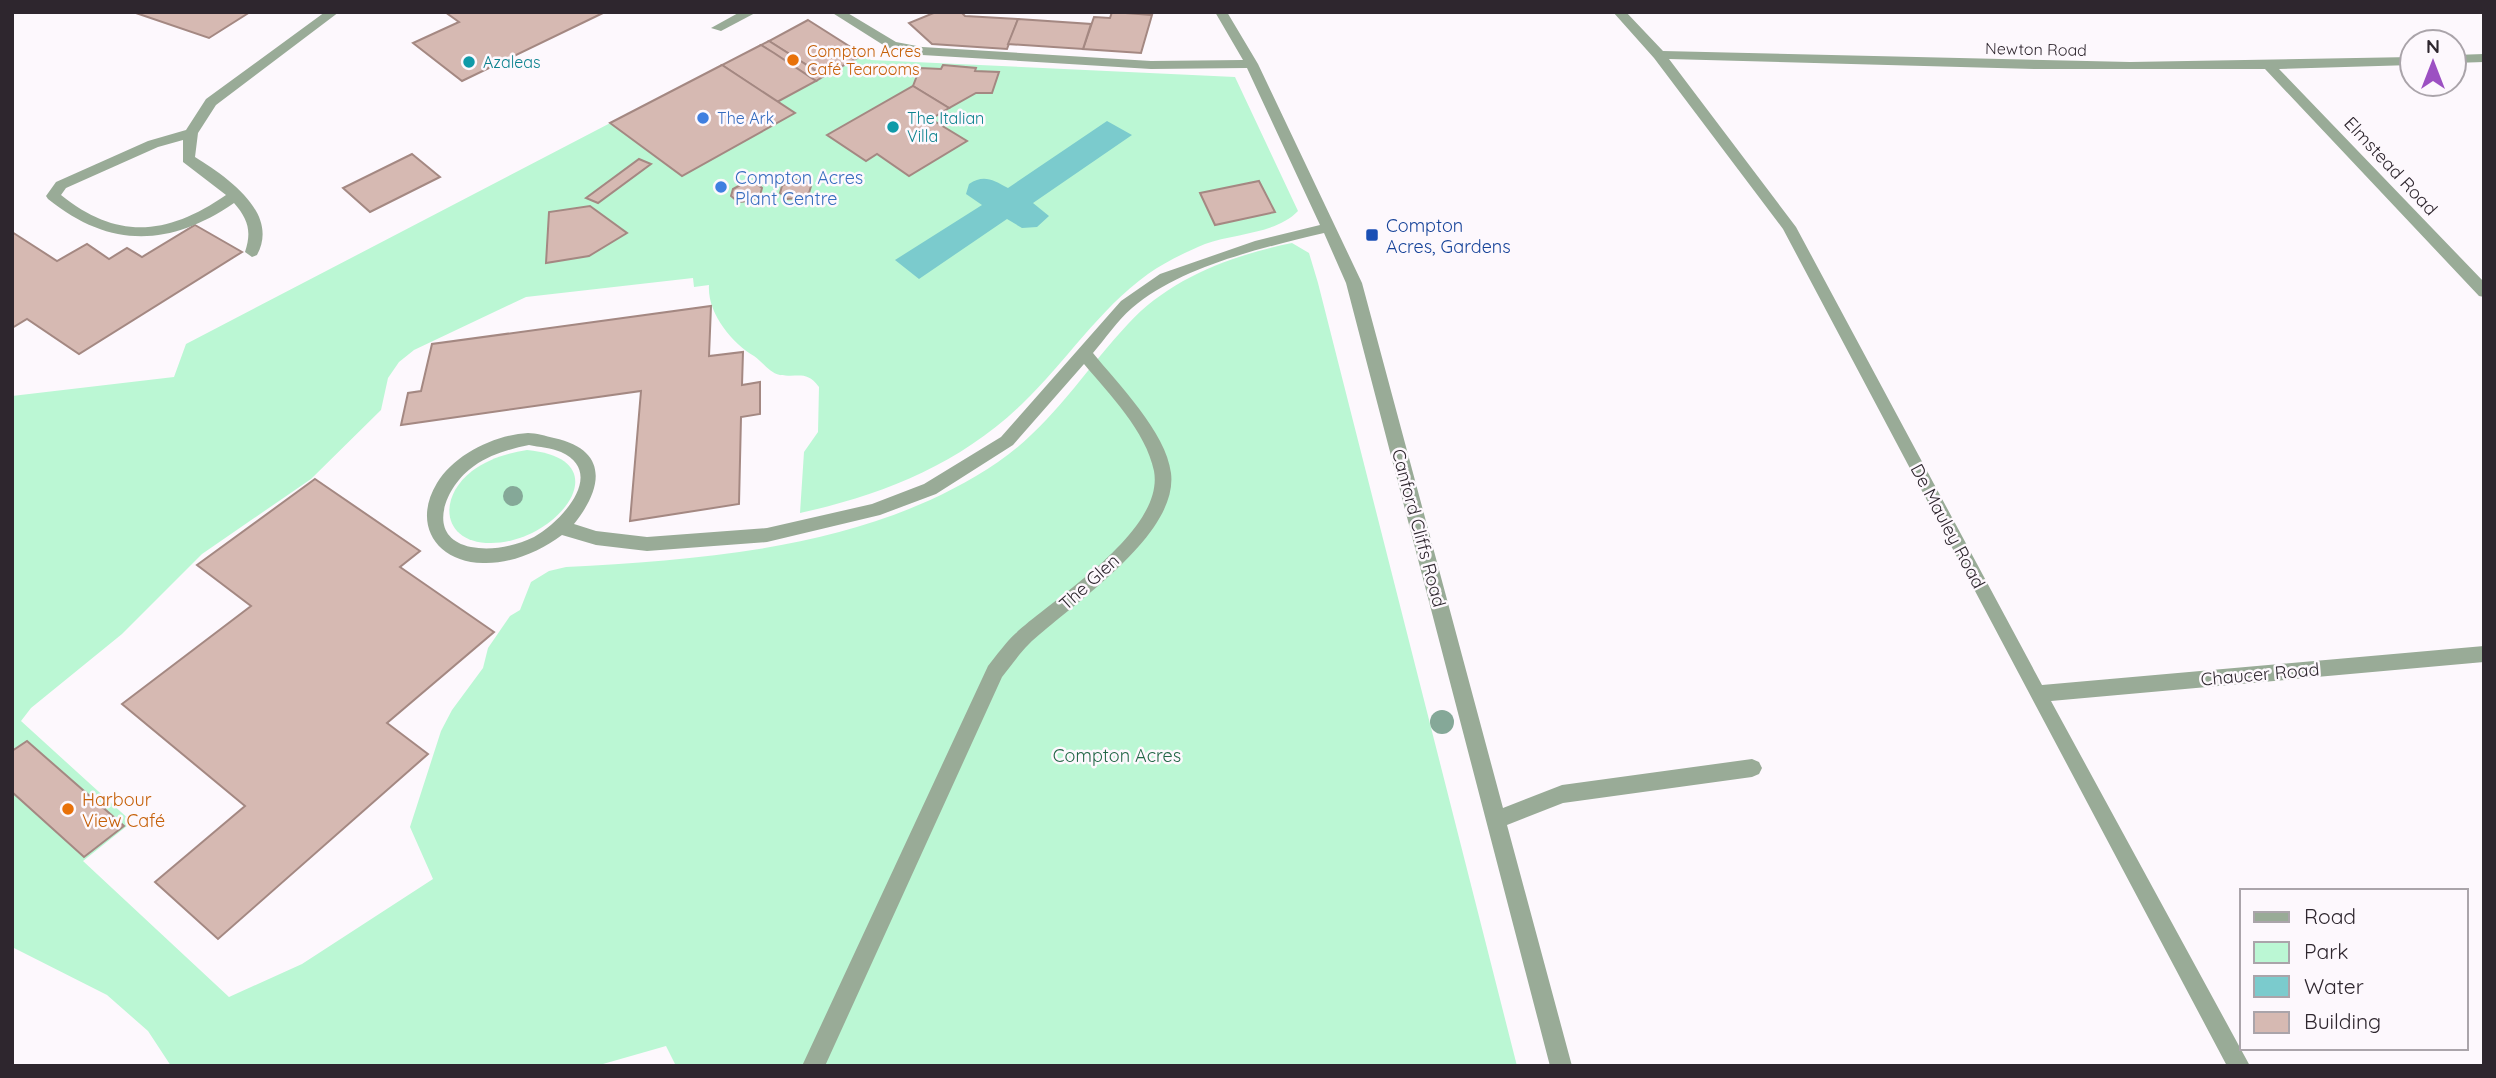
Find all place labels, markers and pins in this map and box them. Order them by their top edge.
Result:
place label: Compton Acres Café Tearooms [807,41,921,79]
place label: Azaleas [483,52,541,72]
marker: Compton Acres Café Tearooms [785,52,801,68]
marker: Azaleas [461,54,477,70]
place label: The Ark [717,108,774,128]
place label: The Italian Villa [907,108,984,146]
marker: The Ark [695,110,711,126]
marker: The Italian Villa [885,119,901,135]
place label: Compton Acres Plant Centre [735,166,863,210]
marker: Compton Acres Plant Centre [713,179,729,195]
place label: Compton Acres, Gardens [1386,214,1511,258]
marker: Compton Acres, Gardens [1364,227,1380,243]
place label: Harbour View Café [82,788,165,832]
marker: Harbour View Café [60,801,76,817]

